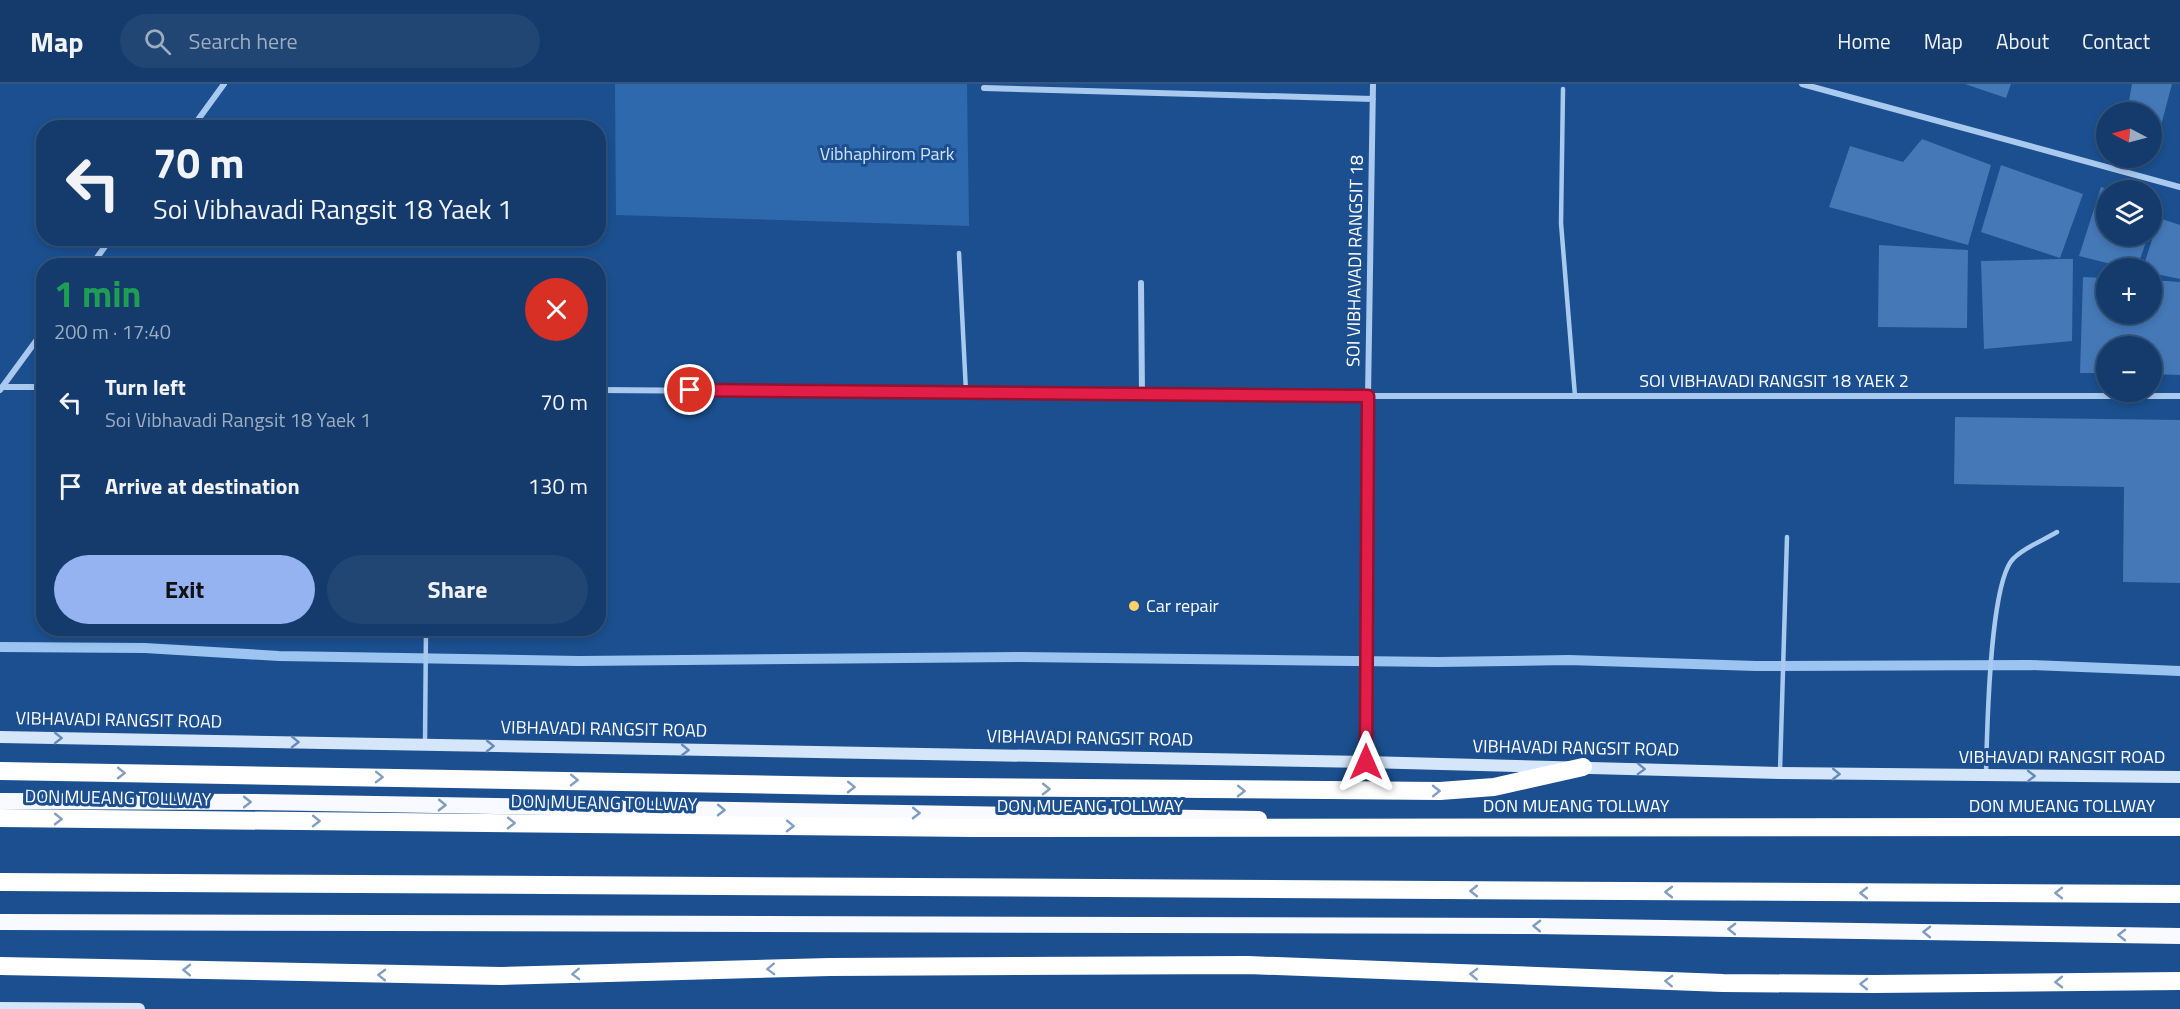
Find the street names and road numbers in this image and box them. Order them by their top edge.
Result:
street label: SOI VIBHAVADI RANGSIT 18 [1339,155,1370,367]
street label: SOI VIBHAVADI RANGSIT 18 YAEK 2 [1639,367,1909,394]
street label: VIBHAVADI RANGSIT ROAD [15,704,223,735]
street label: VIBHAVADI RANGSIT ROAD [500,713,708,744]
street label: VIBHAVADI RANGSIT ROAD [986,722,1194,753]
street label: VIBHAVADI RANGSIT ROAD [1472,732,1680,763]
street label: VIBHAVADI RANGSIT ROAD [1959,743,2165,770]
street label: DON MUEANG TOLLWAY [24,782,212,813]
street label: DON MUEANG TOLLWAY [510,787,698,818]
street label: DON MUEANG TOLLWAY [997,792,1184,819]
street label: DON MUEANG TOLLWAY [1483,792,1670,819]
street label: DON MUEANG TOLLWAY [1969,792,2156,819]

